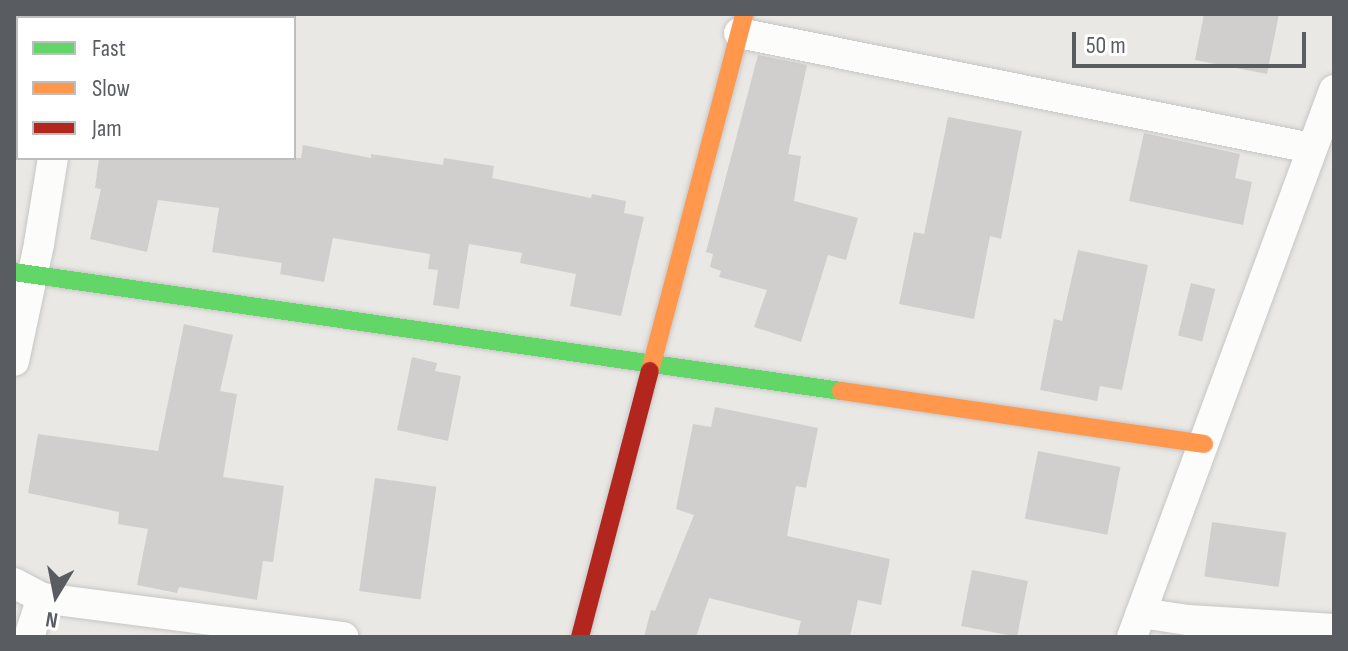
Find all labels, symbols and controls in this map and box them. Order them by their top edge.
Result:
legend [16,16,296,160]
scale bar [1076,16,1310,66]
text: 50 m [1086,31,1126,60]
text: Fast [92,34,126,63]
text: Slow [92,74,130,103]
text: Jam [92,114,122,143]
north arrow [16,555,96,635]
text: N [44,605,60,633]

